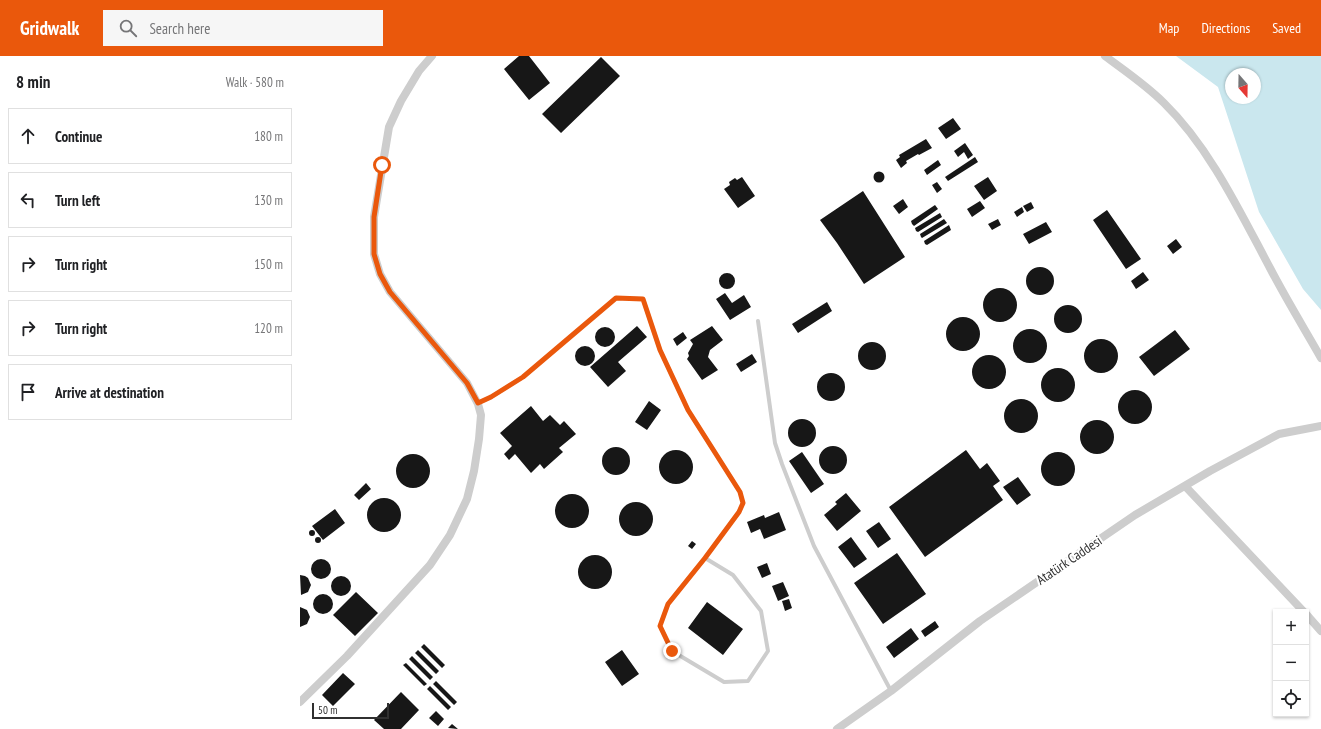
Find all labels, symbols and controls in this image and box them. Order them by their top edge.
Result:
search box [103,10,383,46]
text: Gridwalk [20,16,79,40]
icon: search [117,17,139,39]
text: Search here [149,19,210,38]
text: Map [1159,19,1179,37]
text: Directions [1201,19,1250,37]
text: Saved [1272,19,1301,37]
north arrow [1225,68,1261,104]
text: 8 min [16,71,50,93]
text: Walk · 580 m [226,74,284,91]
icon: ahead [17,125,39,147]
text: Continue [55,127,102,146]
text: 180 m [254,128,283,145]
route start [373,156,391,174]
icon: left [17,189,39,211]
text: Turn left [55,191,100,210]
text: 130 m [254,192,283,209]
icon: right [17,253,39,275]
text: Turn right [55,255,107,274]
text: 150 m [254,256,283,273]
icon: right [17,317,39,339]
text: Turn right [55,319,107,338]
text: 120 m [254,320,283,337]
icon: arrive [17,381,39,403]
text: Arrive at destination [55,383,164,402]
street label: Atatürk Caddesi [1033,532,1105,588]
map controls [1273,609,1309,717]
button: + [1273,609,1309,645]
route end [663,642,681,660]
button: − [1273,645,1309,681]
button: locate [1273,681,1309,717]
scale bar [312,701,389,720]
text: 50 m [318,703,337,717]

